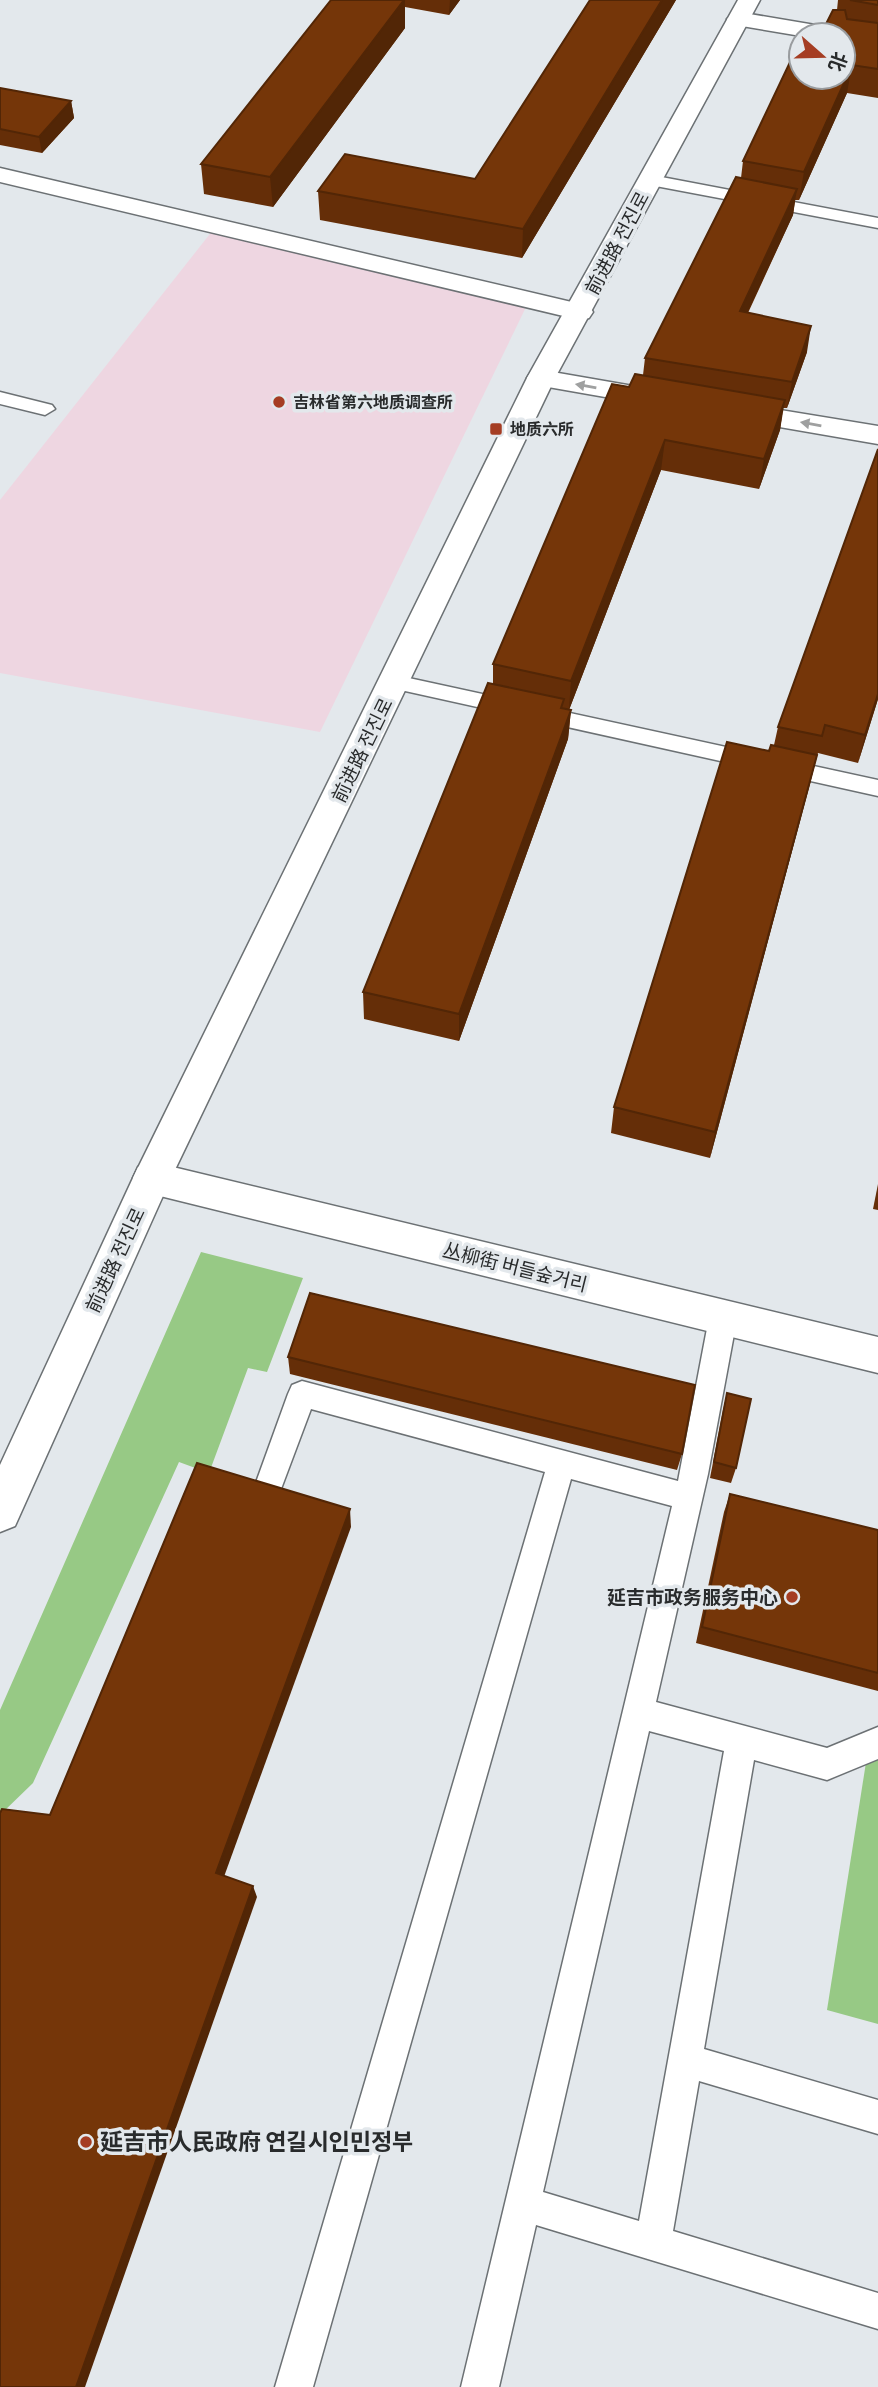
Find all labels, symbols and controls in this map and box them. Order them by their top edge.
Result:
north arrow [787,21,857,91]
text: 北 [823,49,852,75]
street label: 前进路 전진로 [581,188,654,299]
one-way arrow [575,380,597,391]
place label: 吉林省第六地质调查所 [293,393,453,412]
marker: 吉林省第六地质调查所 [271,394,287,410]
one-way arrow [800,418,822,429]
place label: 地质六所 [510,420,574,439]
marker: 地质六所 [488,421,504,437]
street label: 前进路 전진로 [327,694,398,806]
street label: 前进路 전진로 [81,1204,150,1316]
street label: 丛柳街 버들숲거리 [440,1238,590,1297]
place label: 延吉市政务服务中心 [607,1586,778,1609]
marker: 延吉市政务服务中心 [784,1589,800,1605]
place label: 延吉市人民政府 연길시인민정부 [100,2128,413,2156]
marker: 延吉市人民政府 연길시인민정부 [78,2134,94,2150]

